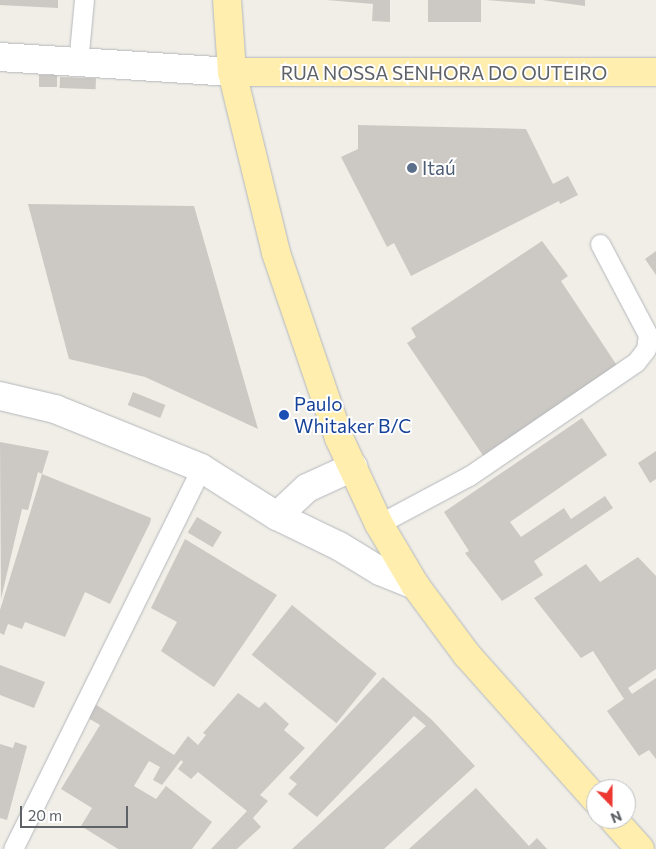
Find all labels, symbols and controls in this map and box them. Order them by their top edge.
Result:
street label: RUA NOSSA SENHORA DO OUTEIRO [281,62,607,84]
place label: Itaú [422,157,456,179]
marker: Itaú [406,162,418,174]
place label: Paulo Whitaker B/C [294,393,411,437]
marker: Paulo Whitaker B/C [278,409,290,421]
north arrow [586,779,636,829]
scale bar [22,796,130,828]
text: 20 m [28,806,62,824]
text: N [608,808,624,827]

